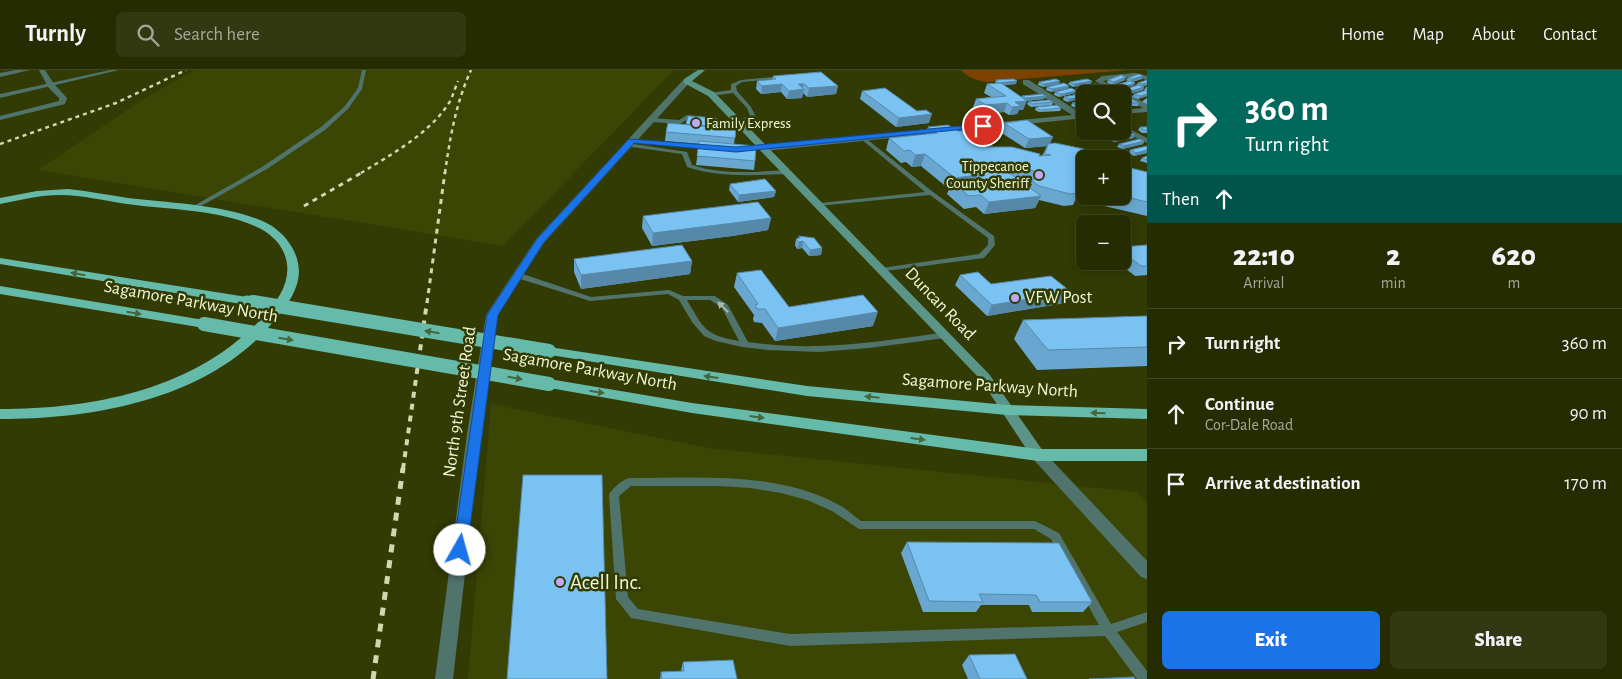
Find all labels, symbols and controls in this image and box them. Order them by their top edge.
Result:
search box [116,12,466,57]
icon: search [134,21,162,49]
text: Turnly [25,22,86,46]
text: Search here [174,25,260,44]
text: Home [1341,26,1384,44]
text: Map [1412,26,1444,44]
text: About [1472,26,1515,44]
text: Contact [1543,26,1597,44]
map controls [1076,85,1131,270]
button: search [1076,85,1131,140]
icon: right [1162,90,1227,155]
text: 360 m [1245,92,1329,127]
pin [962,105,1004,147]
icon: arrive [969,112,997,140]
place label: Family Express [706,116,791,131]
marker: Family Express [690,117,702,129]
text: Turn right [1245,133,1329,155]
button: + [1076,150,1131,205]
place label: Tippecanoe County Sheriff [946,159,1030,191]
marker: Tippecanoe County Sheriff [1033,169,1045,181]
icon: ahead [1210,185,1238,213]
text: Then [1162,190,1200,209]
button: − [1076,215,1131,270]
text: 22:10 [1233,241,1295,271]
text: 2 [1386,241,1400,271]
text: 620 [1492,241,1536,271]
street label: Duncan Road [901,264,979,344]
one-way arrow [69,270,85,278]
text: Arrival [1243,275,1284,291]
text: min [1381,275,1406,291]
text: m [1507,275,1520,291]
street label: Sagamore Parkway North [103,278,279,326]
place label: VFW Post [1025,289,1092,307]
marker: VFW Post [1009,292,1021,304]
one-way arrow [717,301,729,313]
one-way arrow [127,309,143,317]
street label: North 9th Street Road [440,325,480,479]
one-way arrow [424,328,440,336]
icon: right [1162,330,1190,358]
text: Turn right [1205,334,1280,353]
text: 360 m [1562,334,1607,353]
one-way arrow [278,335,294,343]
street label: Sagamore Parkway North [502,346,678,394]
street label: Sagamore Parkway North [901,371,1079,401]
one-way arrow [702,373,718,381]
one-way arrow [508,375,524,383]
one-way arrow [589,388,605,396]
one-way arrow [863,393,879,401]
text: Continue [1205,395,1274,414]
icon: ahead [1162,400,1190,428]
text: 90 m [1570,404,1607,423]
one-way arrow [1090,409,1106,417]
one-way arrow [750,413,766,421]
text: Cor-Dale Road [1205,417,1293,433]
one-way arrow [911,435,927,443]
icon: arrive [1162,470,1190,498]
text: Arrive at destination [1205,474,1361,493]
text: 170 m [1564,474,1607,493]
position arrow [433,523,485,575]
place label: Acell Inc. [570,572,642,593]
marker: Acell Inc. [554,576,566,588]
button: Exit [1162,611,1380,669]
button: Share [1390,611,1607,669]

